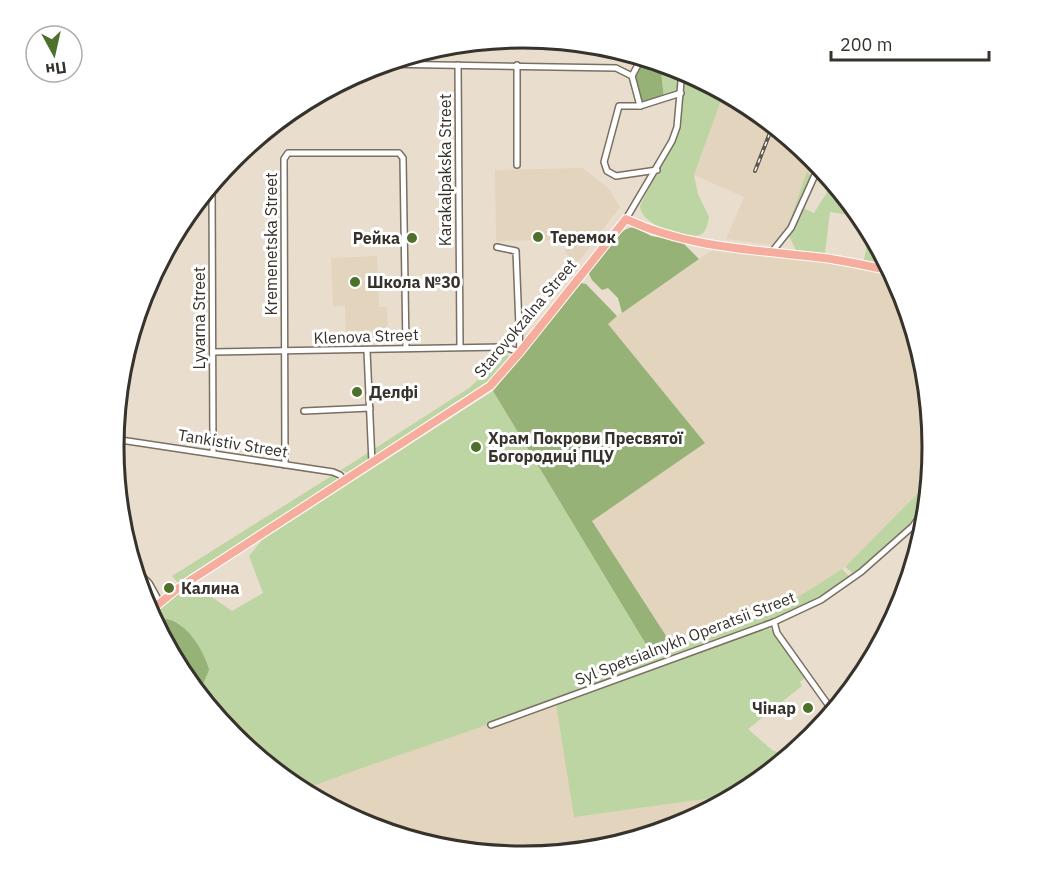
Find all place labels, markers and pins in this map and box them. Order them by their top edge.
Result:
place label: Теремок [550,227,616,247]
place label: Рейка [353,228,400,248]
marker: Теремок [531,230,545,244]
marker: Рейка [405,231,419,245]
place label: Школа №30 [367,272,461,292]
marker: Школа №30 [348,275,362,289]
place label: Делфі [369,382,418,402]
marker: Делфі [350,385,364,399]
place label: Храм Покрови Пресвятої Богородиці ПЦУ [488,428,684,466]
marker: Храм Покрови Пресвятої Богородиці ПЦУ [469,440,483,454]
place label: Калина [181,578,239,598]
marker: Калина [162,581,176,595]
place label: Чінар [752,698,796,718]
marker: Чінар [801,701,815,715]

